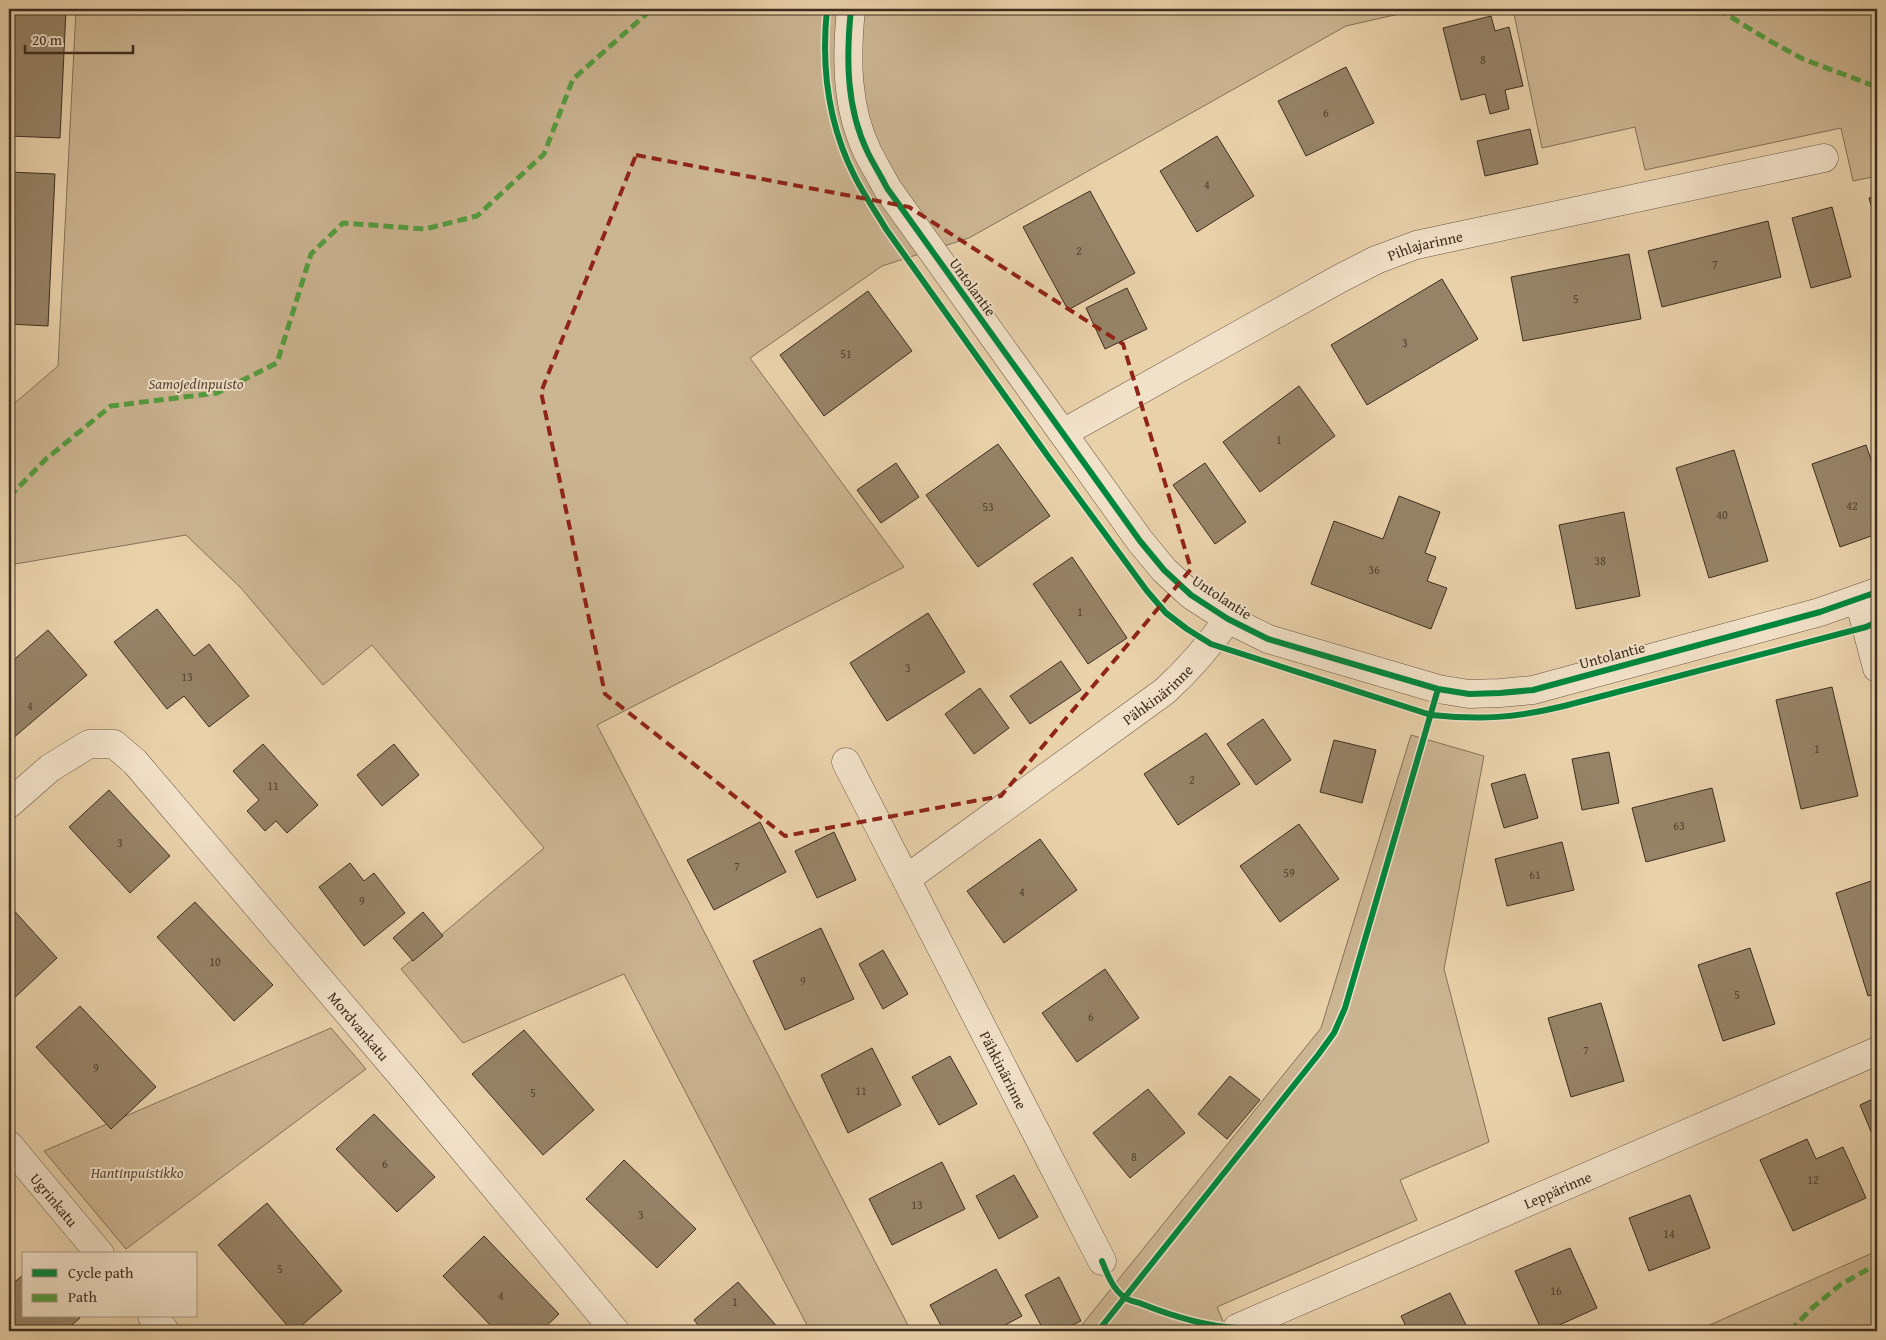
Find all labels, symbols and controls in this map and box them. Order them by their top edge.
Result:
scale bar [25,22,132,54]
text: 20 m [32,29,63,50]
house number: 8 [1480,51,1486,68]
house number: 6 [1323,104,1329,121]
house number: 4 [1204,176,1210,193]
street label: Pihlajarinne [1384,225,1465,265]
house number: 2 [1076,242,1082,259]
street label: Untolantie [945,254,1001,320]
house number: 7 [1712,256,1718,273]
house number: 5 [1573,290,1579,307]
house number: 3 [1402,334,1408,351]
house number: 51 [840,345,852,362]
park label: Samojedinpuisto [149,373,244,394]
house number: 1 [1276,431,1282,448]
house number: 42 [1846,497,1858,514]
house number: 53 [982,498,994,515]
house number: 40 [1716,506,1728,523]
house number: 38 [1594,552,1606,569]
house number: 36 [1368,561,1380,578]
street label: Untolantie [1188,570,1256,624]
house number: 1 [1077,603,1083,620]
street label: Untolantie [1577,636,1647,674]
house number: 3 [905,659,911,676]
street label: Pähkinärinne [1118,659,1197,729]
house number: 13 [181,668,193,685]
house number: 4 [27,697,33,714]
house number: 1 [1814,740,1820,757]
house number: 2 [1189,771,1195,788]
house number: 11 [267,777,279,794]
house number: 63 [1673,817,1685,834]
house number: 3 [117,834,123,851]
house number: 7 [734,858,740,875]
house number: 59 [1283,864,1295,881]
house number: 61 [1529,866,1541,883]
house number: 4 [1019,883,1025,900]
house number: 9 [359,892,365,909]
house number: 10 [209,953,221,970]
house number: 9 [800,972,806,989]
house number: 5 [1734,986,1740,1003]
street label: Mordvankatu [324,987,395,1065]
house number: 6 [1088,1008,1094,1025]
street label: Pähkinärinne [975,1027,1033,1113]
house number: 7 [1583,1042,1589,1059]
house number: 9 [93,1059,99,1076]
house number: 11 [855,1082,867,1099]
house number: 5 [530,1084,536,1101]
house number: 8 [1131,1148,1137,1165]
house number: 6 [382,1155,388,1172]
park label: Hantinpuistikko [90,1162,184,1183]
street label: Leppärinne [1520,1165,1594,1213]
street label: Ugrinkatu [26,1168,84,1232]
house number: 12 [1807,1171,1819,1188]
house number: 13 [911,1196,923,1213]
house number: 3 [638,1206,644,1223]
house number: 14 [1663,1225,1675,1242]
legend [22,1252,198,1318]
house number: 5 [277,1260,283,1277]
text: Cycle path [68,1262,134,1283]
house number: 16 [1550,1282,1562,1299]
text: Path [68,1286,97,1307]
house number: 4 [498,1287,504,1304]
house number: 1 [732,1293,738,1310]

